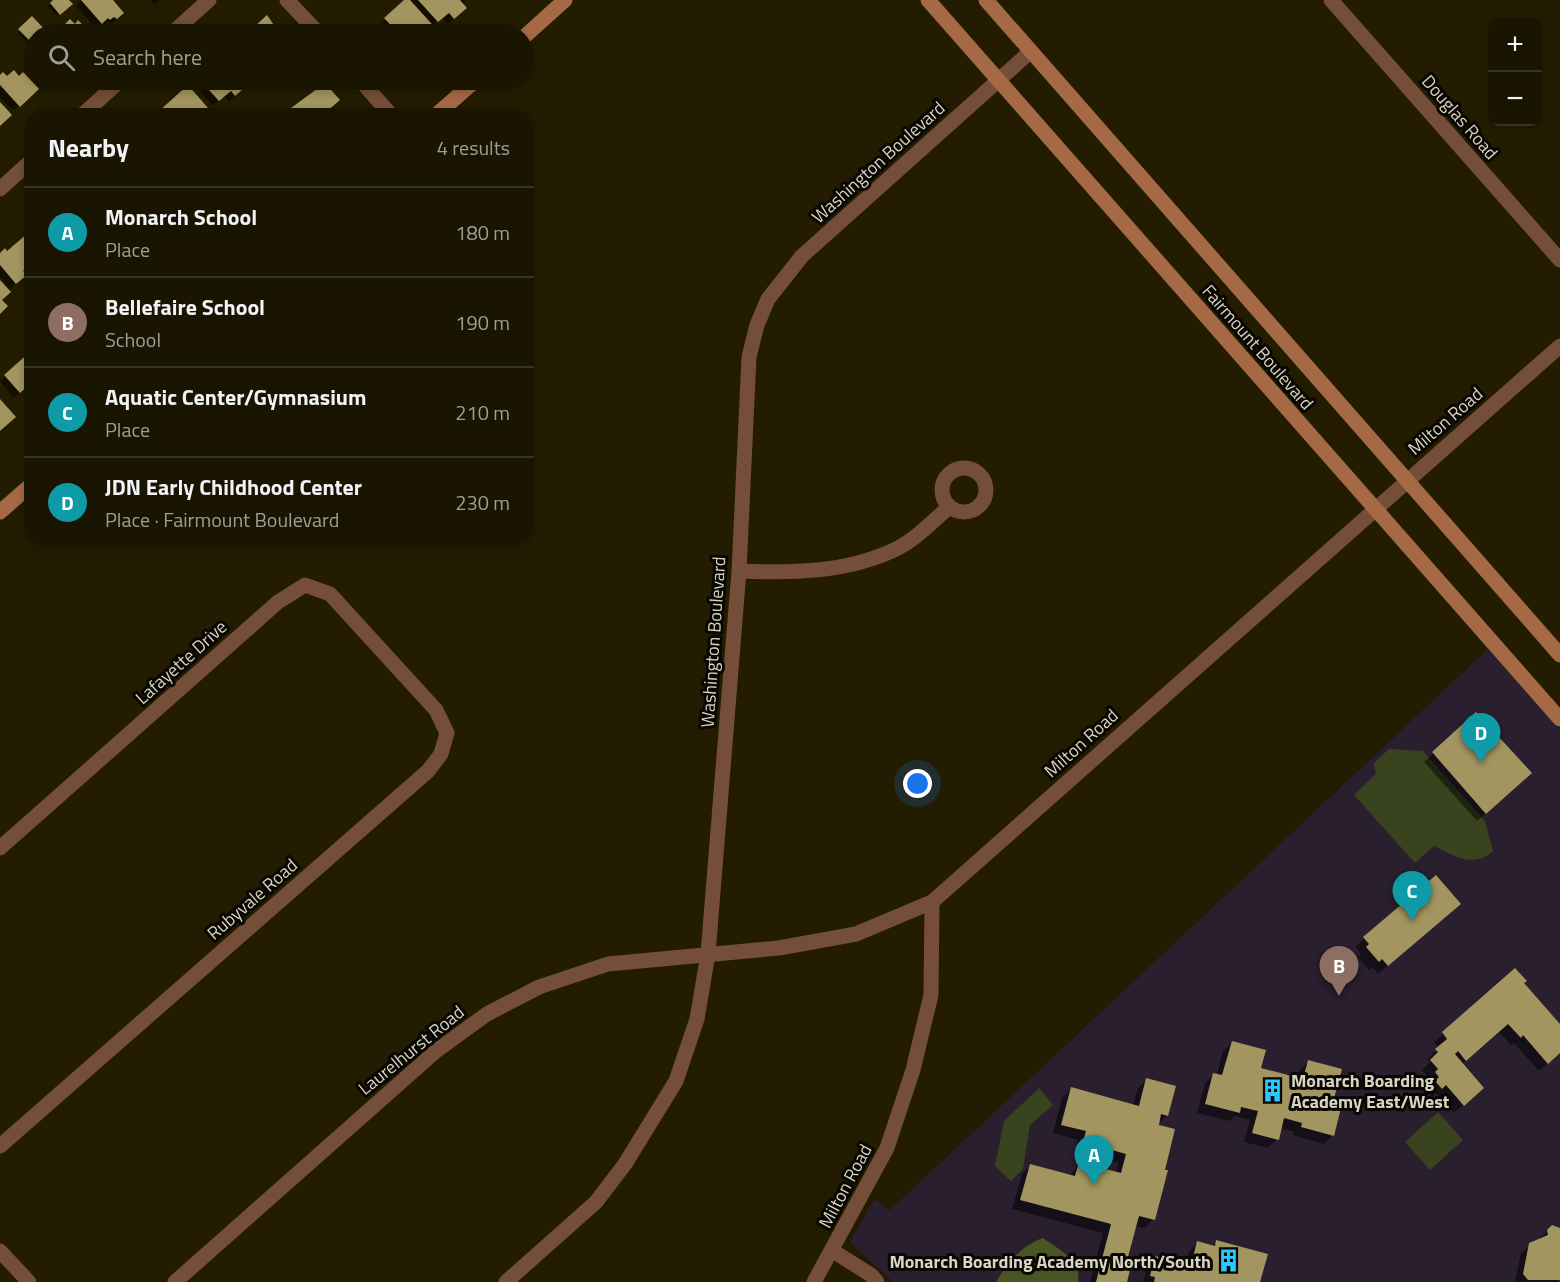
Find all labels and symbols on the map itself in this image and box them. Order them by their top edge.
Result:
street label: Douglas Road [1416,69,1504,165]
street label: Washington Boulevard [805,95,951,229]
street label: Fairmount Boulevard [1196,278,1320,416]
street label: Milton Road [1402,381,1488,461]
street label: Washington Boulevard [694,556,732,728]
street label: Lafayette Drive [129,613,233,711]
street label: Milton Road [1038,702,1124,784]
pin: D [1462,714,1500,763]
your location [903,769,932,798]
street label: Rubyvale Road [201,852,303,946]
pin: C [1392,872,1432,921]
pin: B [1320,946,1358,996]
street label: Laurelhurst Road [352,999,470,1101]
place label: Monarch Boarding Academy East/West [1291,1067,1450,1115]
building icon: Monarch Boarding Academy East/West [1260,1077,1286,1103]
pin: A [1074,1136,1114,1185]
street label: Milton Road [812,1139,878,1233]
place label: Monarch Boarding Academy North/South [889,1248,1211,1275]
building icon: Monarch Boarding Academy North/South [1216,1248,1242,1274]

